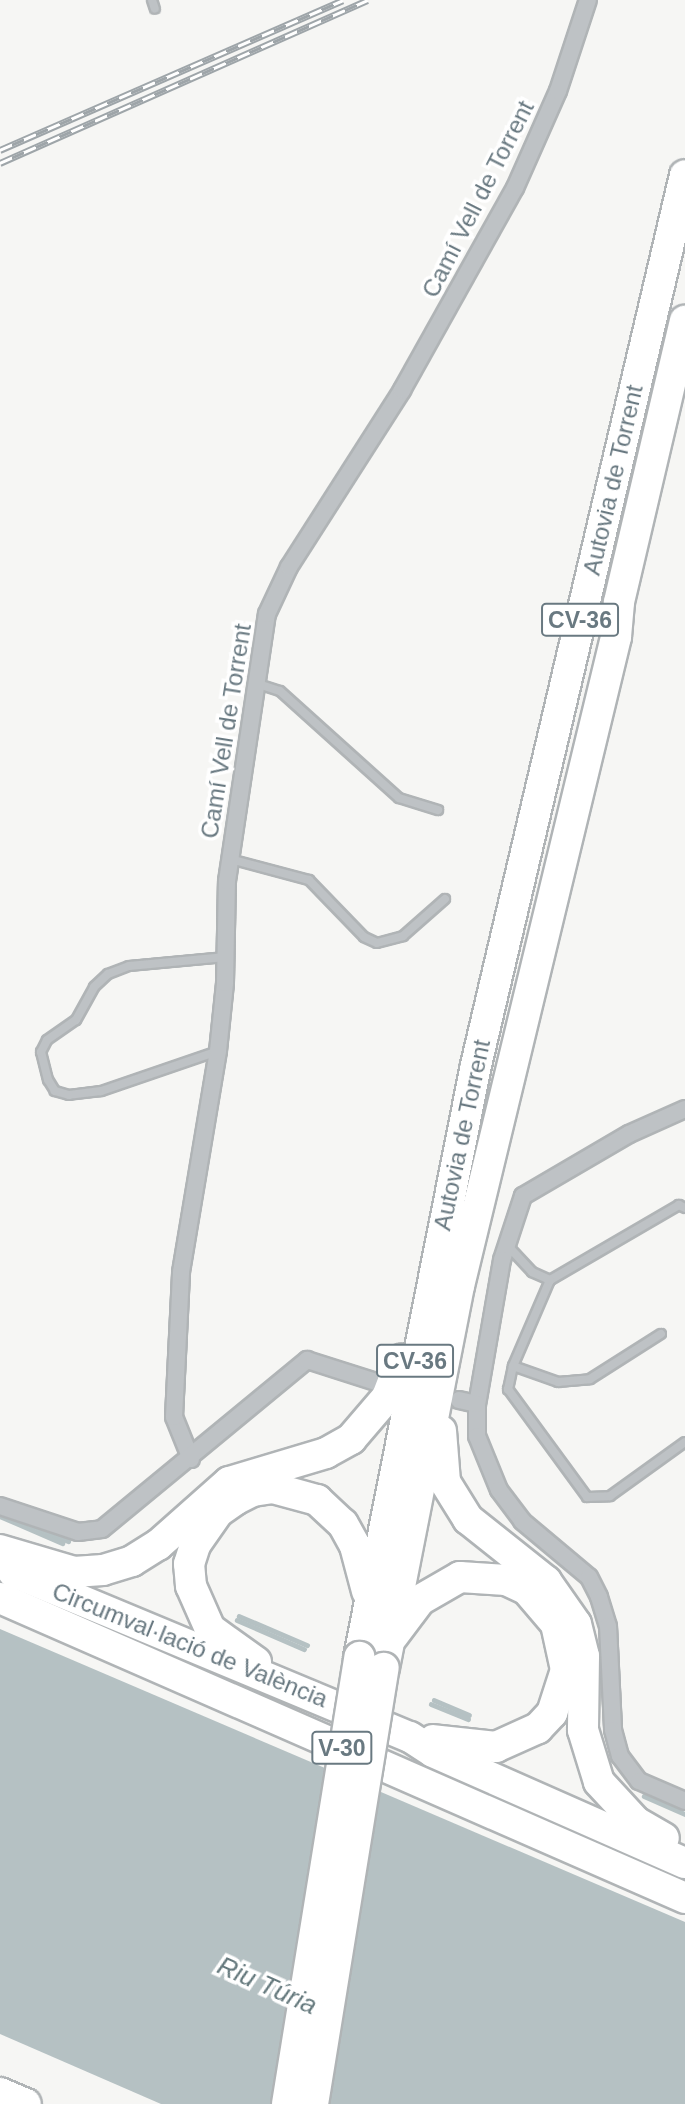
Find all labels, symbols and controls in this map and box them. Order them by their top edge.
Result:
street label: Camí Vell de Torrent [416,96,540,302]
street label: Autovia de Torrent [577,382,649,578]
road number: CV-36 [540,600,620,640]
street label: Camí Vell de Torrent [195,621,257,841]
street label: Autovia de Torrent [428,1037,496,1233]
road number: CV-36 [375,1342,455,1380]
street label: Circumval·lació de València [48,1577,332,1713]
road number: V-30 [310,1728,374,1768]
water label: Riu Túria [212,1950,322,2022]

